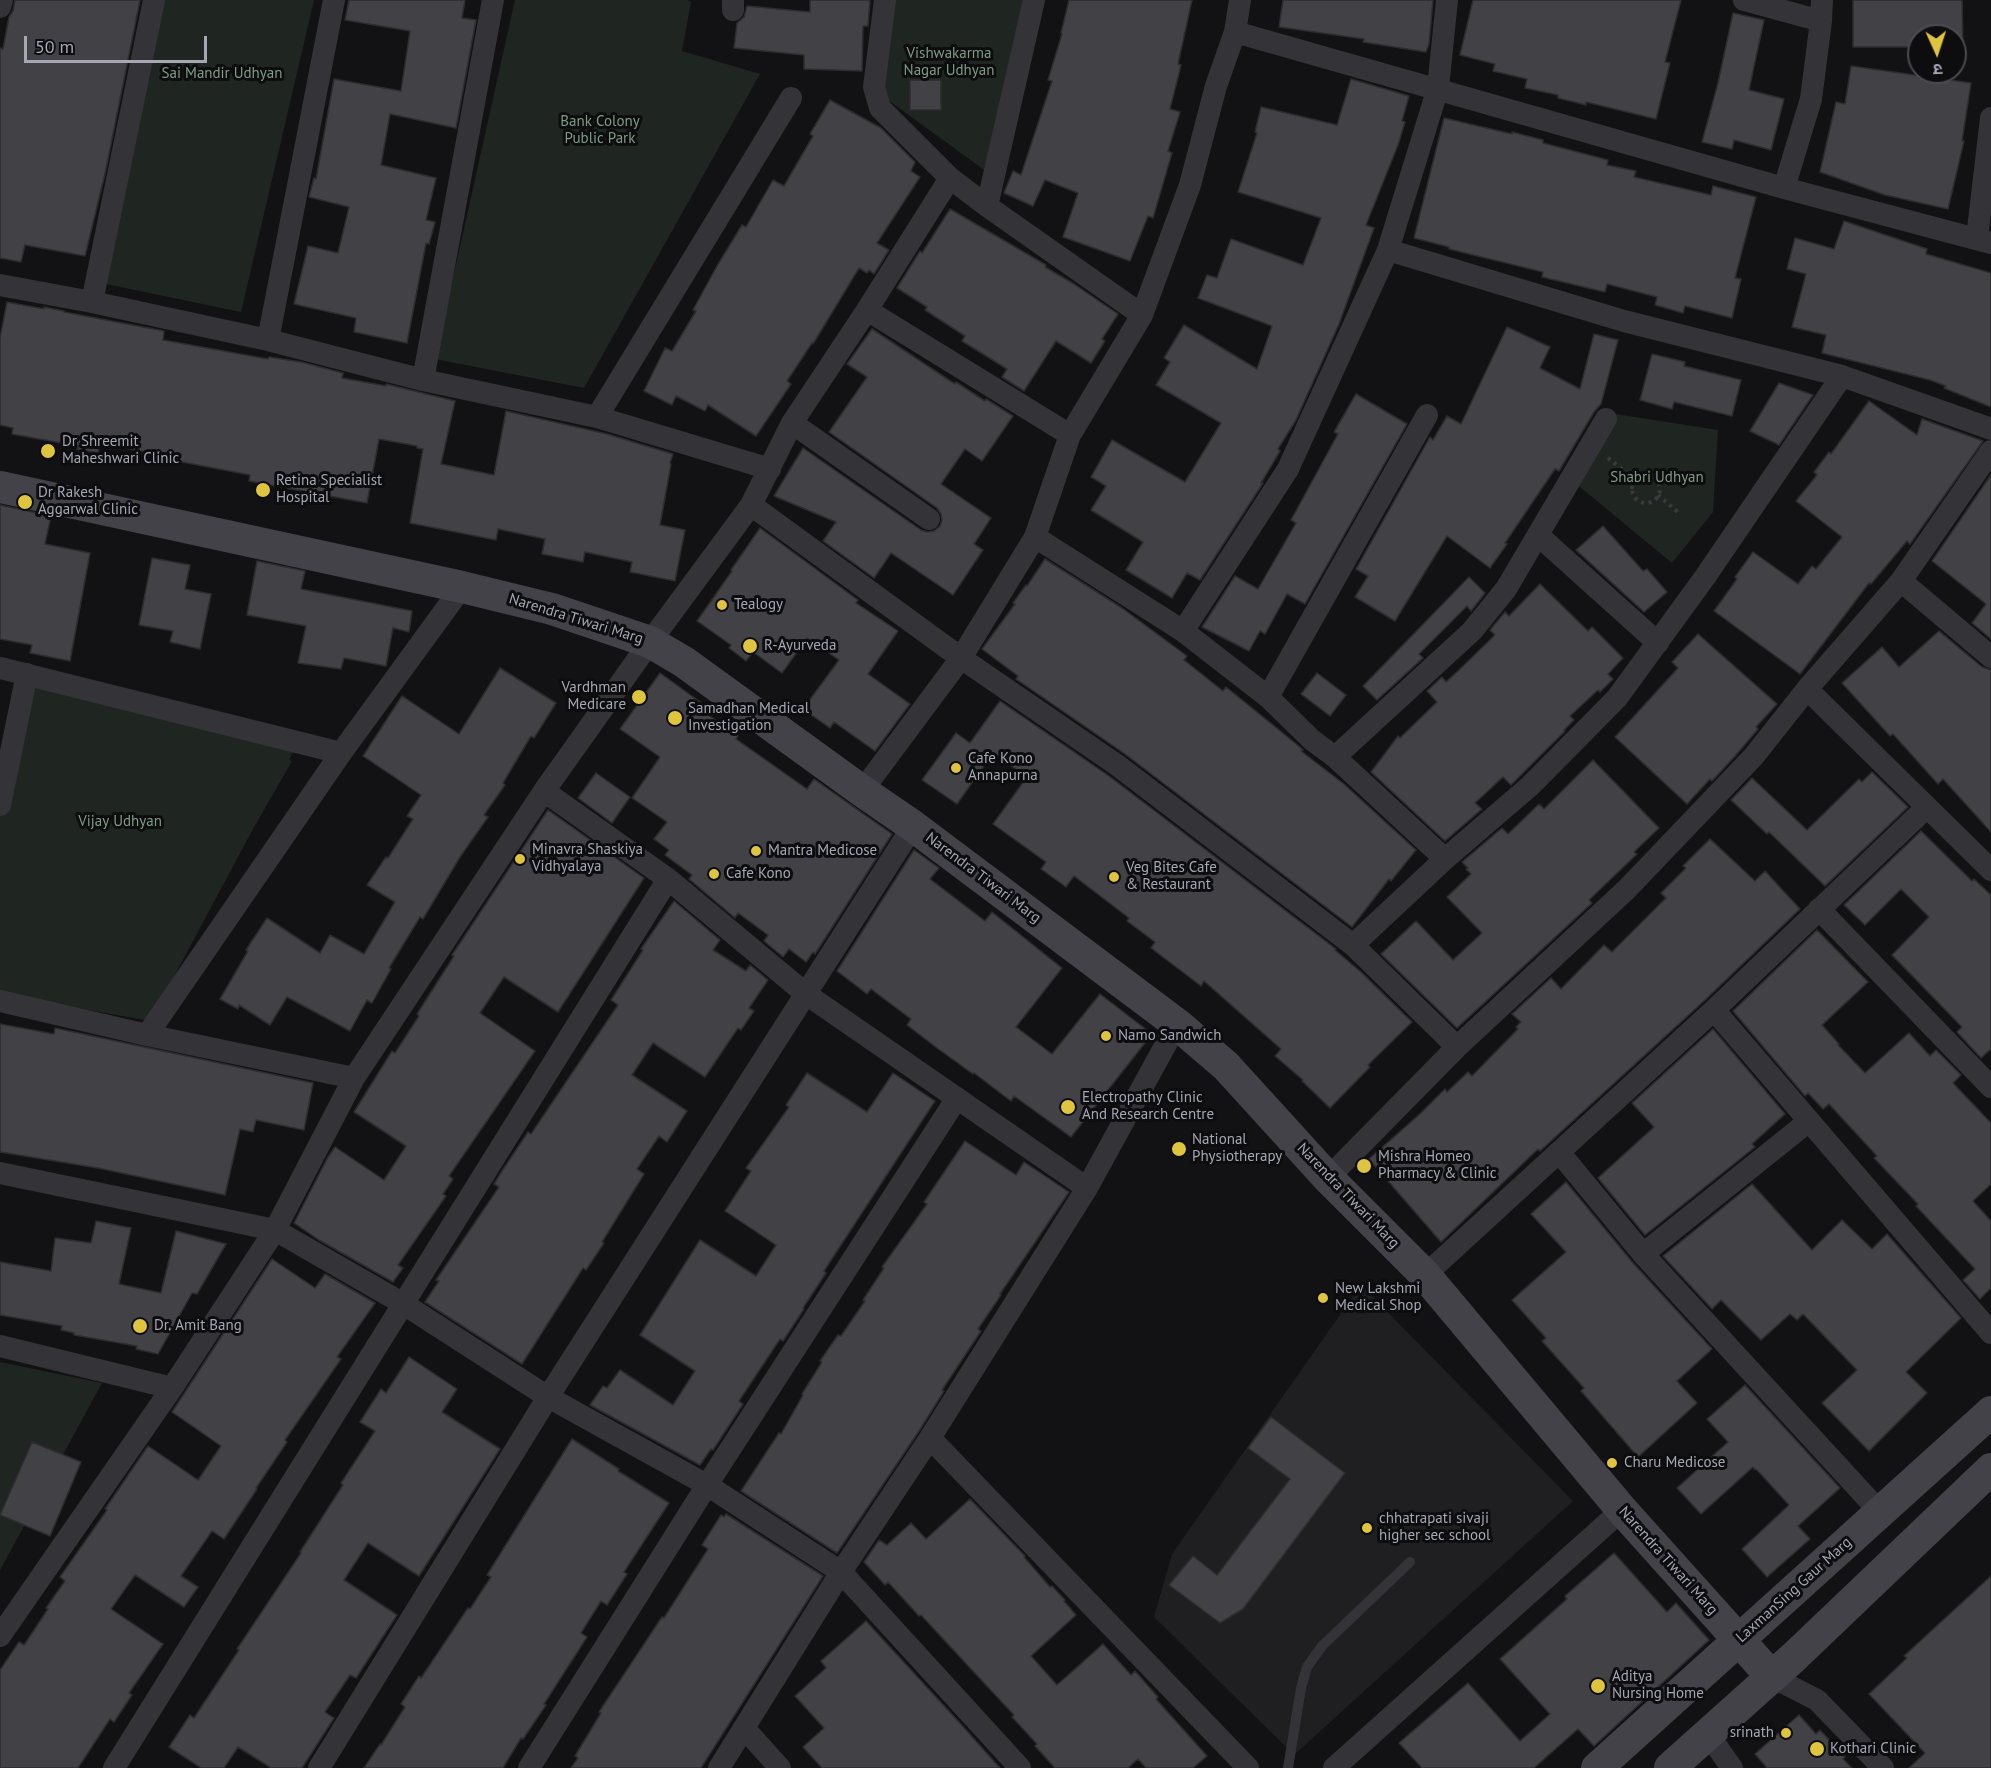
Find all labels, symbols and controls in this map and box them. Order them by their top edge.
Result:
scale bar [27,24,210,62]
north arrow [1907,24,1967,84]
text: 50 m [35,35,74,58]
park label: Vishwakarma Nagar Udhyan [904,45,994,80]
text: उ [1933,60,1943,80]
park label: Sai Mandir Udhyan [162,65,282,83]
park label: Bank Colony Public Park [560,113,640,148]
place label: Dr Shreemit Maheshwari Clinic [62,433,179,468]
marker: Dr Shreemit Maheshwari Clinic [39,442,57,460]
park label: Shabri Udhyan [1610,469,1704,487]
place label: Retina Specialist Hospital [276,472,382,507]
marker: Retina Specialist Hospital [254,481,272,499]
place label: Dr Rakesh Aggarwal Clinic [38,484,138,519]
marker: Dr Rakesh Aggarwal Clinic [16,493,34,511]
street label: Narendra Tiwari Marg [507,590,645,648]
place label: Tealogy [734,596,783,614]
marker: Tealogy [715,598,729,612]
marker: R-Ayurveda [741,637,759,655]
place label: R-Ayurveda [764,637,836,655]
place label: Vardhman Medicare [562,679,626,714]
marker: Vardhman Medicare [630,688,648,706]
place label: Samadhan Medical Investigation [688,700,809,735]
marker: Samadhan Medical Investigation [666,709,684,727]
place label: Cafe Kono Annapurna [968,750,1038,785]
marker: Cafe Kono Annapurna [949,761,963,775]
park label: Vijay Udhyan [78,813,162,831]
street label: Narendra Tiwari Marg [922,829,1044,927]
place label: Minavra Shaskiya Vidhyalaya [532,841,643,876]
place label: Mantra Medicose [768,842,877,860]
marker: Mantra Medicose [749,844,763,858]
marker: Minavra Shaskiya Vidhyalaya [513,852,527,866]
place label: Veg Bites Cafe & Restaurant [1126,859,1217,894]
place label: Cafe Kono [726,865,791,883]
marker: Cafe Kono [707,867,721,881]
marker: Veg Bites Cafe & Restaurant [1107,870,1121,884]
place label: Namo Sandwich [1118,1027,1221,1045]
marker: Namo Sandwich [1099,1029,1113,1043]
place label: Electropathy Clinic And Research Centre [1082,1089,1214,1124]
marker: Electropathy Clinic And Research Centre [1059,1098,1077,1116]
place label: National Physiotherapy [1192,1131,1282,1166]
marker: National Physiotherapy [1170,1140,1188,1158]
street label: Narendra Tiwari Marg [1293,1140,1403,1252]
place label: Mishra Homeo Pharmacy & Clinic [1378,1148,1496,1183]
marker: Mishra Homeo Pharmacy & Clinic [1355,1157,1373,1175]
place label: New Lakshmi Medical Shop [1335,1280,1421,1315]
marker: New Lakshmi Medical Shop [1316,1291,1330,1305]
marker: Dr. Amit Bang [131,1317,149,1335]
place label: Dr. Amit Bang [154,1317,242,1335]
place label: Charu Medicose [1624,1454,1725,1472]
marker: Charu Medicose [1605,1456,1619,1470]
street label: Narendra Tiwari Marg [1615,1503,1721,1619]
place label: chhatrapati sivaji higher sec school [1379,1510,1490,1545]
marker: chhatrapati sivaji higher sec school [1360,1521,1374,1535]
street label: LaxmanSing Gaur Marg [1733,1533,1855,1647]
place label: Aditya Nursing Home [1612,1668,1704,1703]
marker: Aditya Nursing Home [1589,1677,1607,1695]
place label: srinath [1730,1724,1774,1742]
marker: srinath [1779,1726,1793,1740]
marker: Kothari Clinic [1808,1740,1826,1758]
place label: Kothari Clinic [1830,1740,1916,1758]

